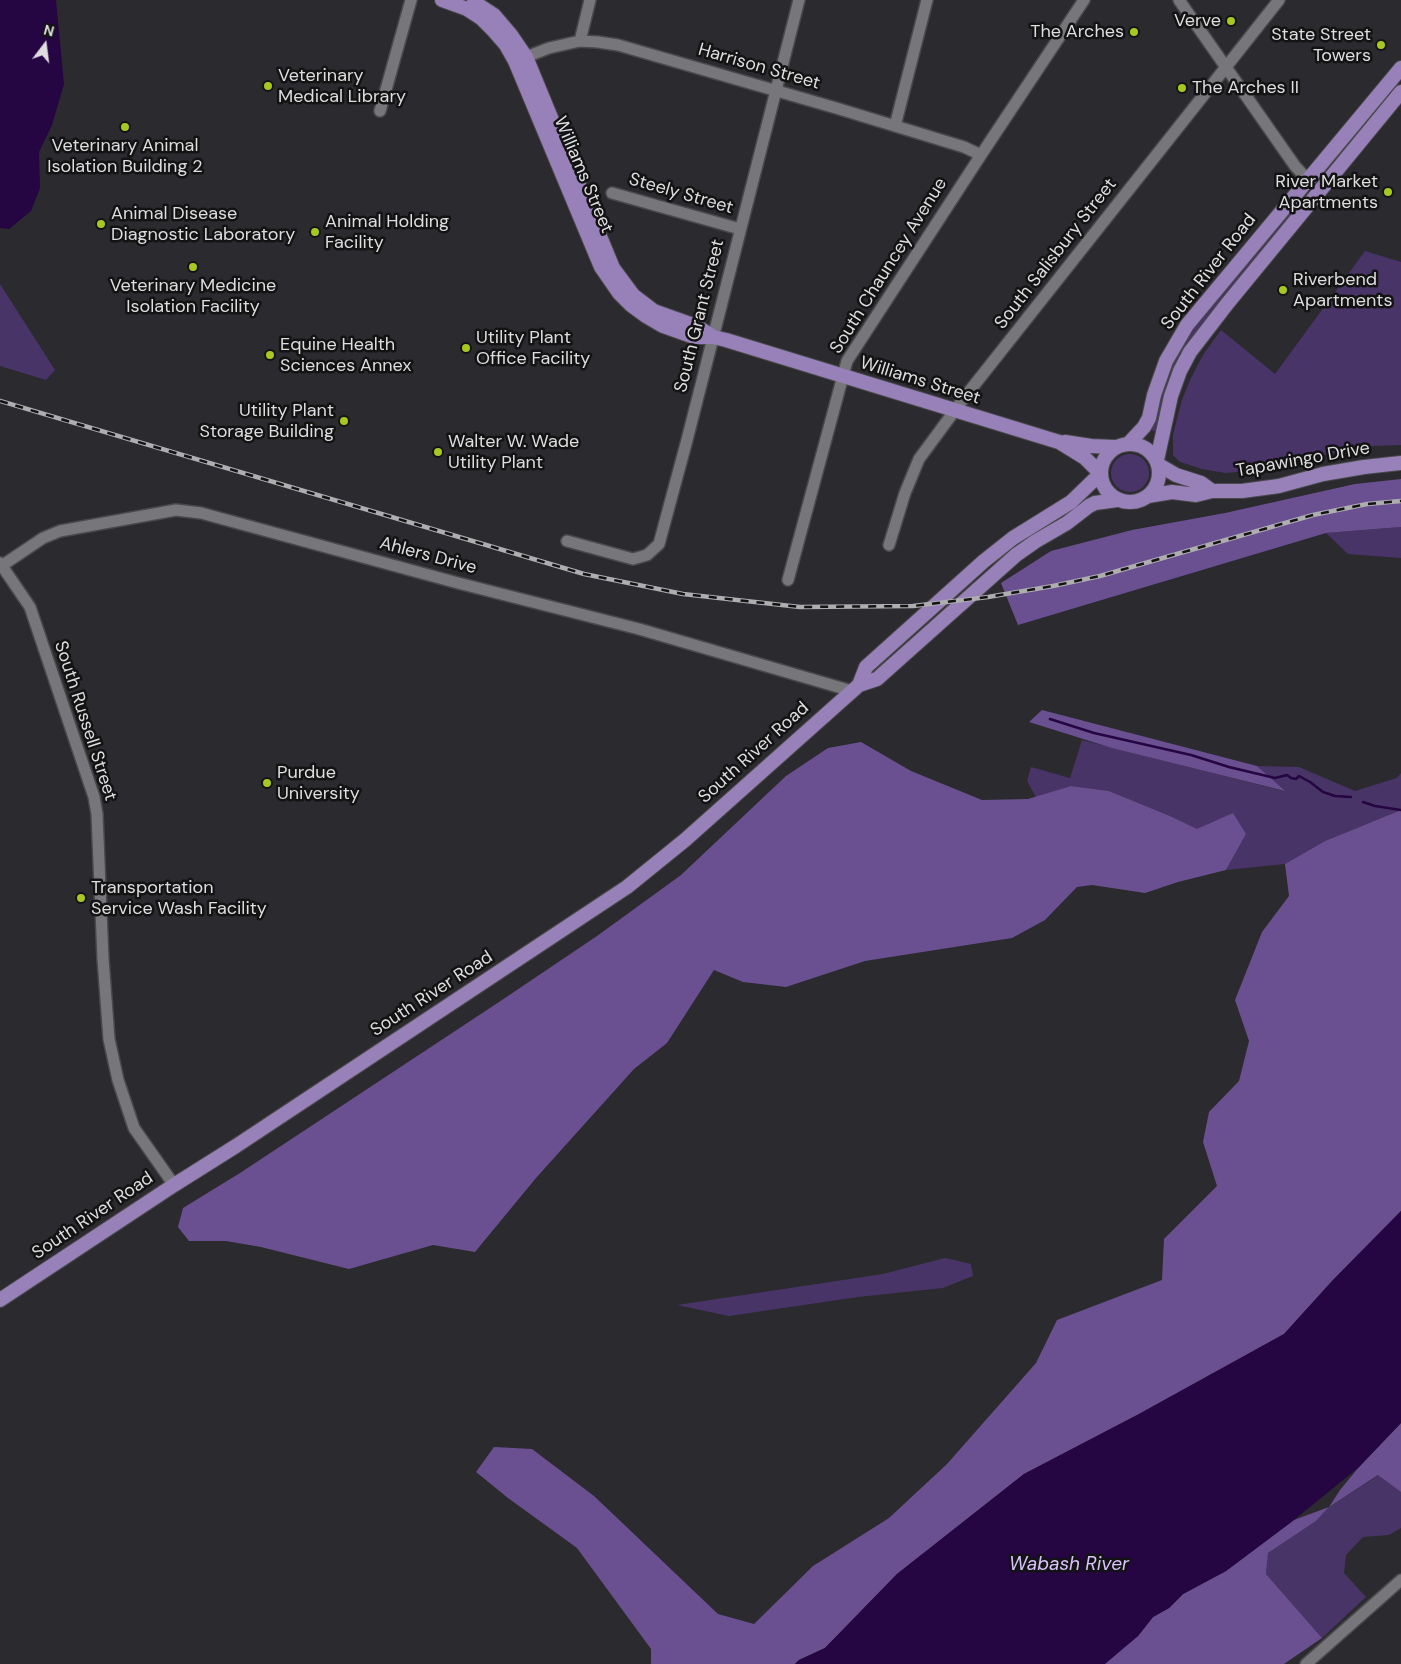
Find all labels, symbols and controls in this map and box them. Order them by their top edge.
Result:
place label: Verve [1174,10,1221,32]
marker: Verve [1225,15,1237,27]
north arrow [20,20,70,70]
text: N [42,20,56,41]
place label: The Arches [1030,21,1124,43]
place label: State Street Towers [1271,24,1371,66]
marker: The Arches [1128,26,1140,38]
street label: Harrison Street [696,39,822,95]
marker: State Street Towers [1375,39,1387,51]
place label: Veterinary Medical Library [278,65,406,108]
place label: The Arches II [1192,77,1299,99]
marker: Veterinary Medical Library [262,80,274,92]
marker: The Arches II [1176,82,1188,94]
street label: Williams Street [549,113,617,237]
marker: Veterinary Animal Isolation Building 2 [119,121,131,133]
place label: Veterinary Animal Isolation Building 2 [47,135,203,178]
street label: Steely Street [626,169,736,219]
place label: River Market Apartments [1275,171,1378,213]
street label: South Chauncey Avenue [826,174,952,358]
street label: South Salisbury Street [990,174,1122,334]
marker: River Market Apartments [1382,186,1394,198]
place label: Animal Disease Diagnostic Laboratory [111,203,295,245]
street label: South River Road [1157,210,1261,334]
place label: Animal Holding Facility [325,211,449,253]
marker: Animal Disease Diagnostic Laboratory [95,218,107,230]
marker: Animal Holding Facility [309,226,321,238]
street label: South Grant Street [671,237,729,395]
marker: Veterinary Medicine Isolation Facility [187,261,199,273]
place label: Riverbend Apartments [1293,269,1392,312]
place label: Veterinary Medicine Isolation Facility [110,275,276,318]
marker: Riverbend Apartments [1277,284,1289,296]
place label: Utility Plant Office Facility [476,327,590,369]
place label: Equine Health Sciences Annex [280,334,411,376]
marker: Utility Plant Office Facility [460,342,472,354]
marker: Equine Health Sciences Annex [264,349,276,361]
street label: Williams Street [857,352,983,410]
place label: Utility Plant Storage Building [199,400,334,442]
marker: Utility Plant Storage Building [338,415,350,427]
place label: Walter W. Wade Utility Plant [448,431,579,474]
street label: Tapawingo Drive [1234,438,1372,482]
marker: Walter W. Wade Utility Plant [432,446,444,458]
street label: Ahlers Drive [377,533,479,579]
street label: South Russell Street [49,638,121,804]
street label: South River Road [694,698,814,808]
place label: Purdue University [277,762,360,804]
marker: Purdue University [261,777,273,789]
place label: Transportation Service Wash Facility [91,877,267,920]
marker: Transportation Service Wash Facility [75,892,87,904]
street label: South River Road [367,946,497,1042]
street label: South River Road [28,1168,158,1264]
water label: Wabash River [1009,1554,1129,1576]

